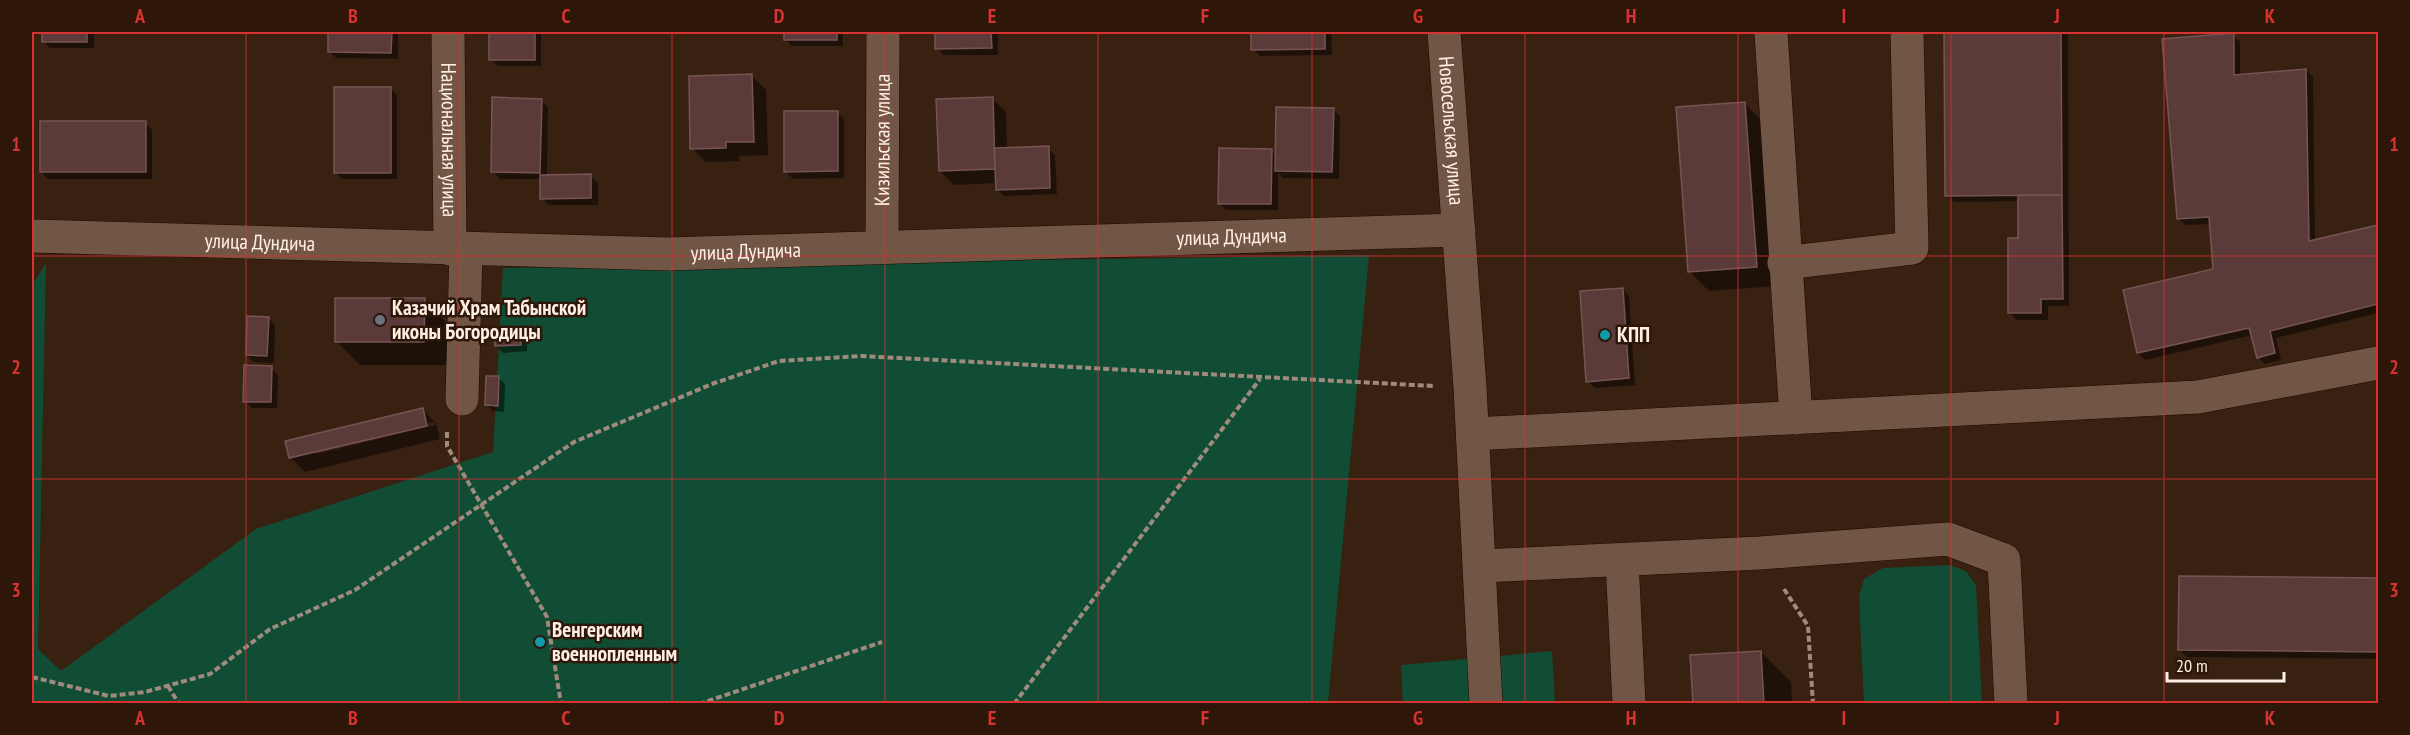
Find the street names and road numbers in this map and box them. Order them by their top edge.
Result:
street label: Новосельская улица [1433,55,1471,206]
street label: Национальная улица [435,63,464,217]
street label: Кизильская улица [868,74,896,206]
street label: улица Дундича [1176,221,1287,252]
street label: улица Дундича [204,227,315,257]
street label: улица Дундича [690,236,801,266]

